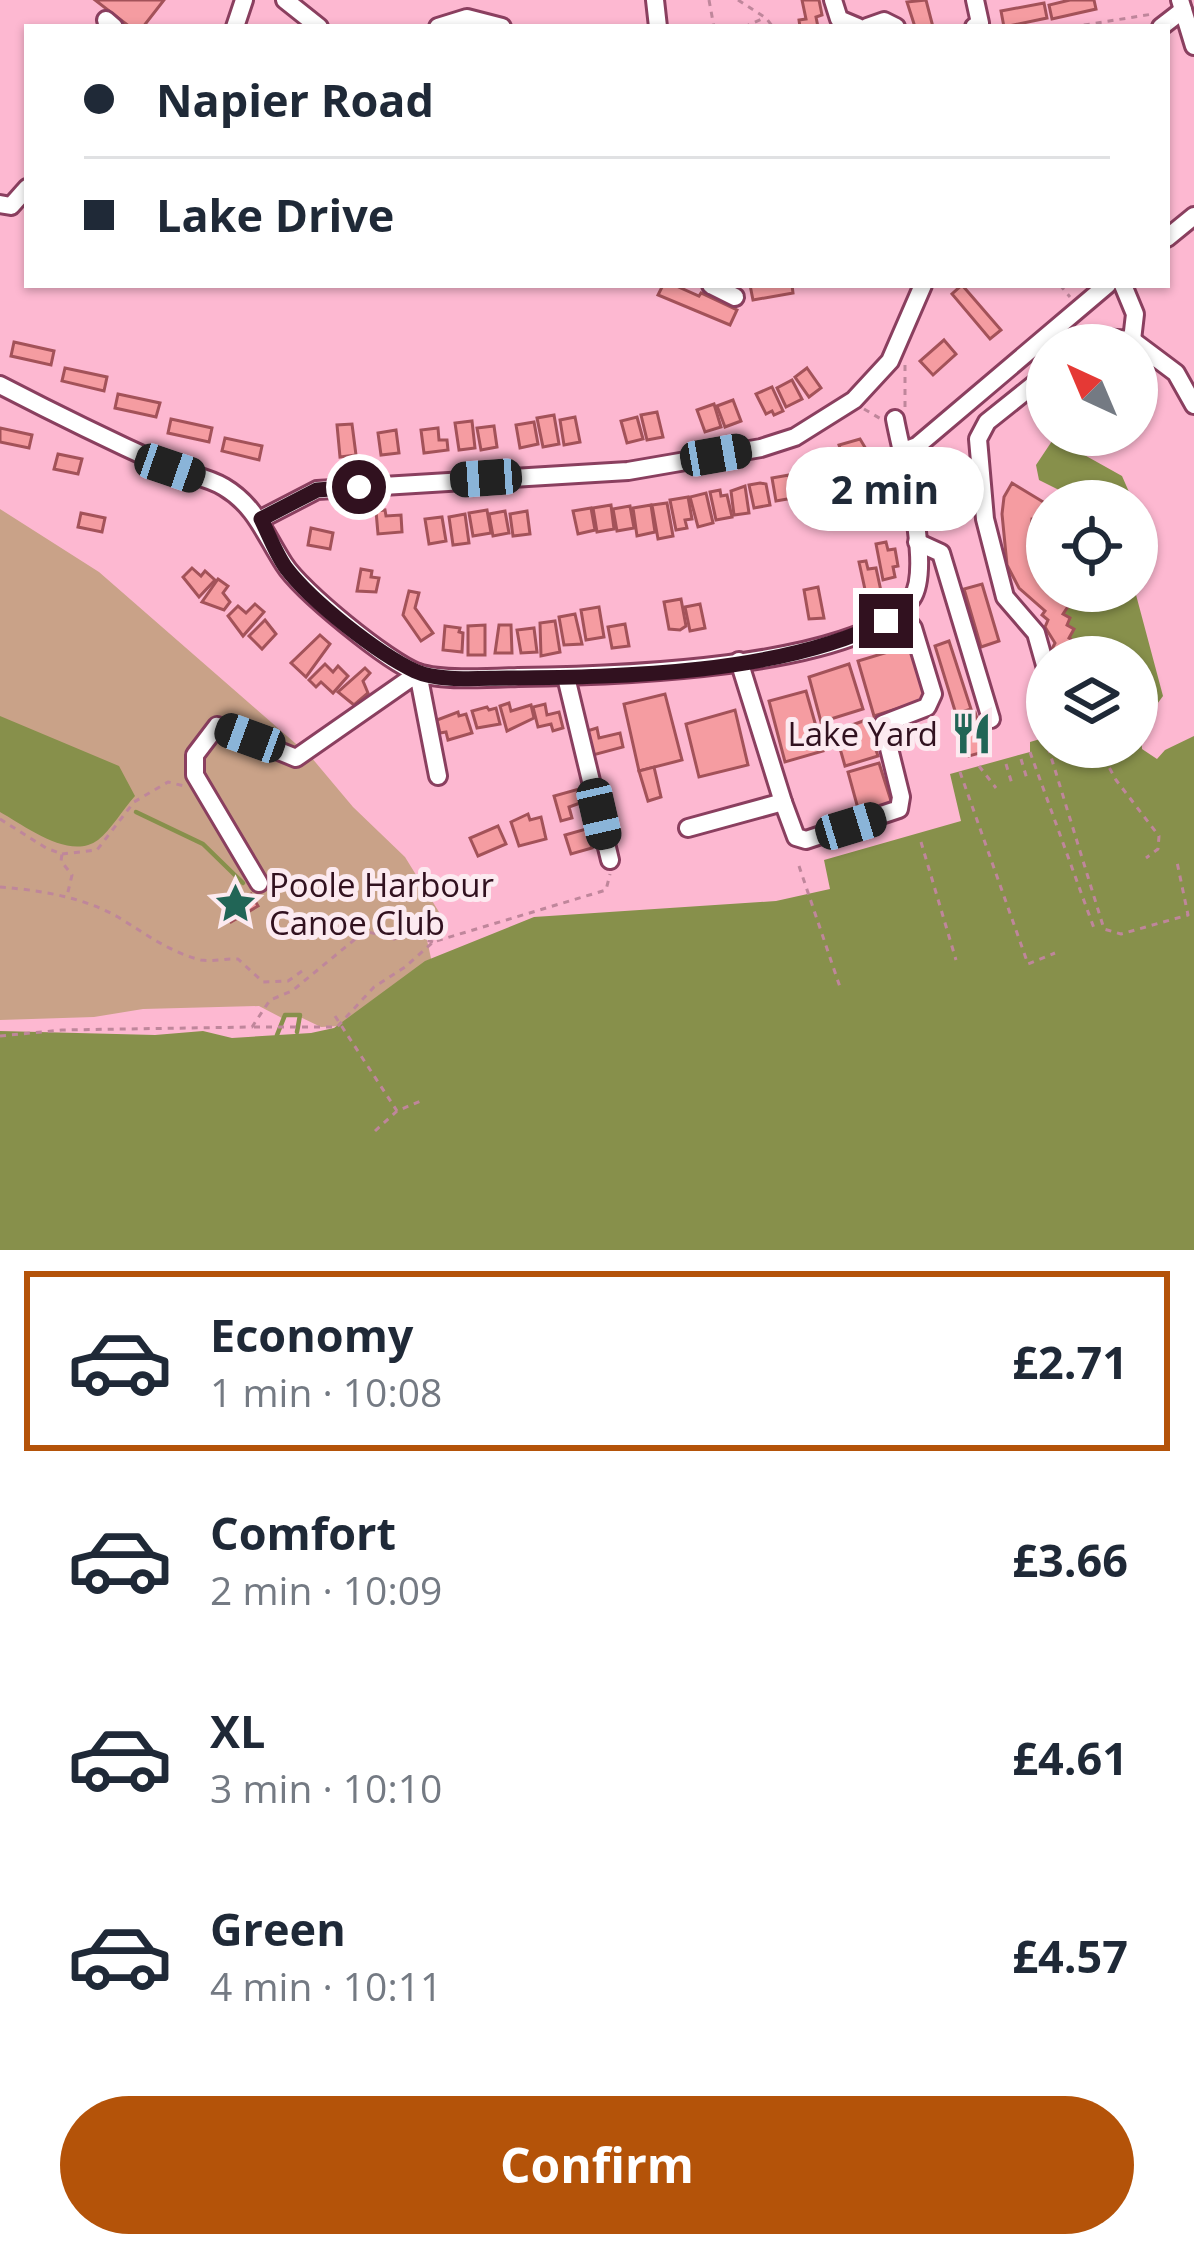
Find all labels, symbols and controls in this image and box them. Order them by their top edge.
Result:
text: Napier Road [156,69,434,130]
text: Lake Drive [156,184,394,245]
north arrow [1026,324,1158,456]
map controls [1026,324,1158,768]
car [677,431,755,479]
car [130,439,210,497]
callout: 2 min [787,447,985,531]
car [449,458,523,498]
route start [332,460,386,514]
text: 2 min [831,462,939,515]
button: locate [1026,480,1158,612]
route end [859,594,913,648]
button: layers [1026,636,1158,768]
car [210,709,290,767]
place label: Lake Yard [788,711,938,756]
restaurant icon: Lake Yard [949,711,995,757]
car [573,775,625,853]
car [811,798,891,854]
place label: Poole Harbour Canoe Club [269,862,494,945]
place icon: Poole Harbour Canoe Club [212,881,258,927]
text: Economy [210,1304,413,1365]
icon: car [66,1307,174,1415]
text: £2.71 [1012,1331,1128,1392]
text: 1 min · 10:08 [210,1365,442,1418]
text: Comfort [210,1502,396,1563]
icon: car [66,1505,174,1613]
text: £3.66 [1012,1529,1128,1590]
text: 2 min · 10:09 [210,1563,442,1616]
text: XL [210,1700,265,1761]
icon: car [66,1703,174,1811]
text: £4.61 [1012,1727,1128,1788]
text: 3 min · 10:10 [210,1761,442,1814]
text: Green [210,1898,346,1959]
icon: car [66,1901,174,2009]
text: £4.57 [1012,1925,1128,1986]
text: 4 min · 10:11 [210,1959,442,2012]
button: Confirm [60,2096,1134,2234]

